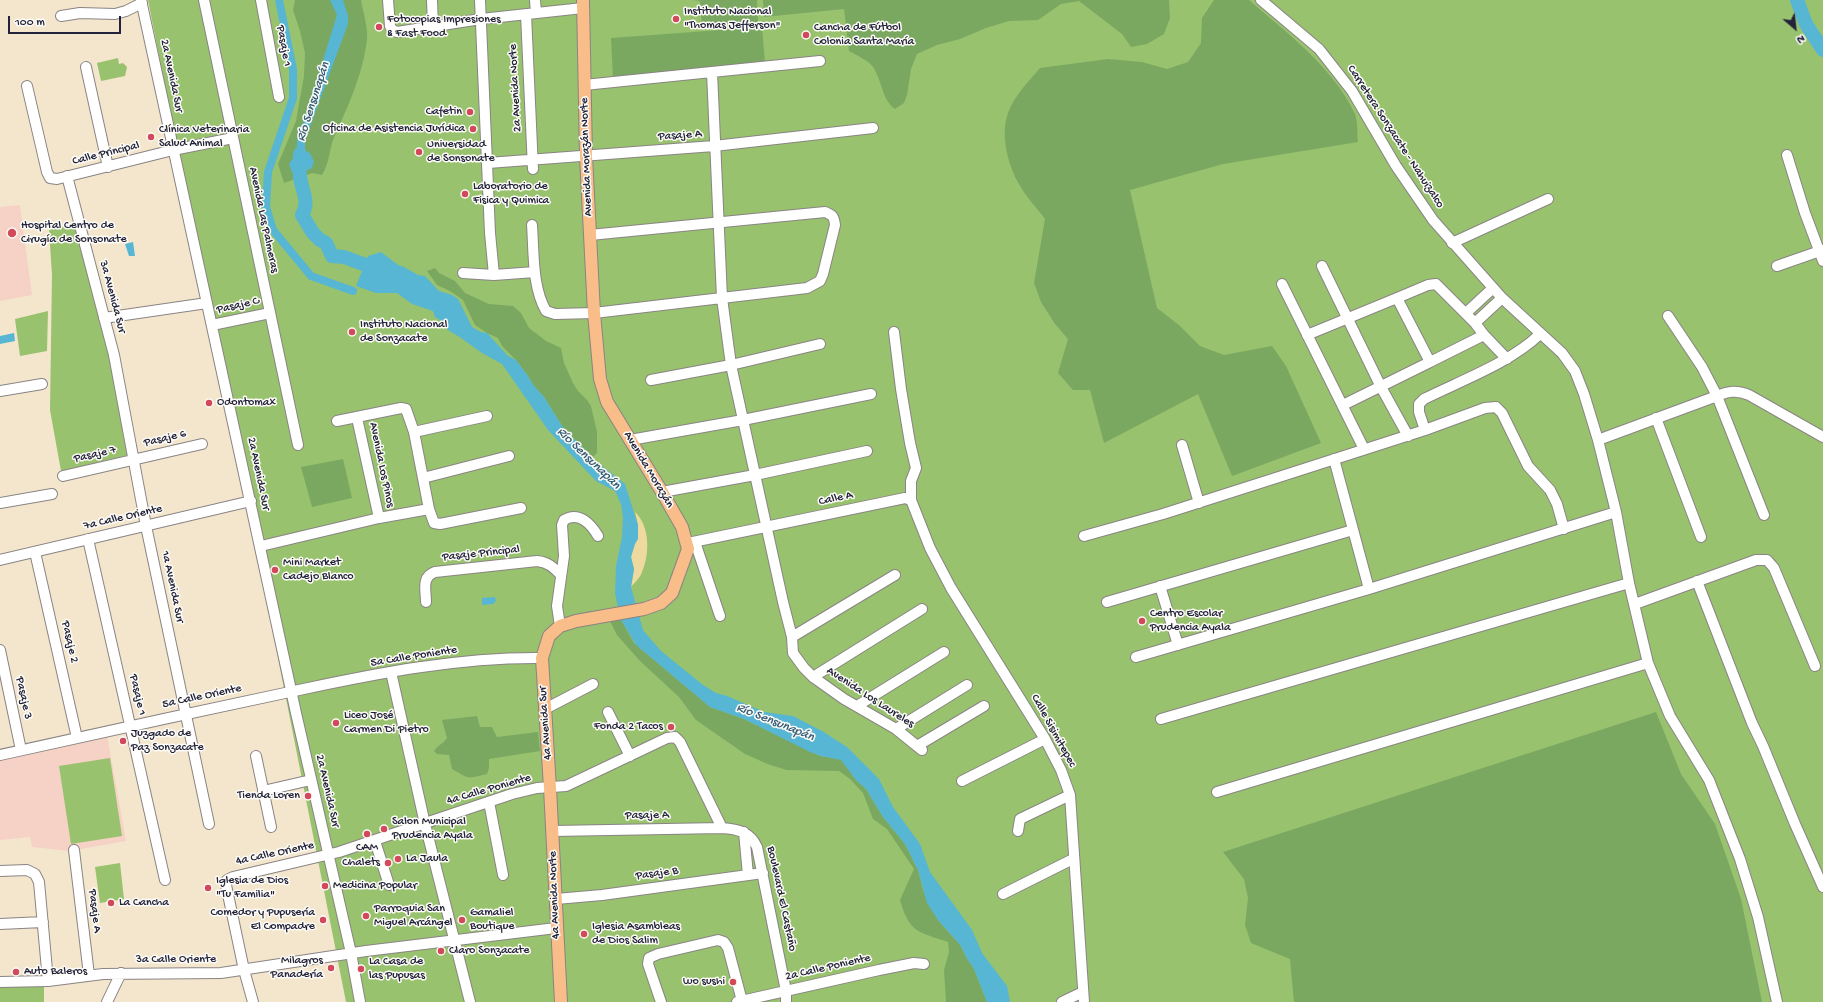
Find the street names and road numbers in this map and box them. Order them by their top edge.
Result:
street label: Pasaje 1 [272,24,294,68]
street label: 2a Avenida Sur [156,38,186,114]
street label: 2a Avenida Norte [507,44,525,132]
street label: Carretera Sonzacate - Nahuizalco [1343,63,1447,211]
street label: Avenida Morazán Norte [578,97,596,217]
street label: Pasaje A [658,127,702,145]
street label: Calle Principal [71,139,141,169]
street label: Avenida Las Palmeras [245,166,281,274]
street label: 3a Avenida Sur [95,259,129,335]
street label: Pasaje C [215,294,261,318]
street label: Avenida Los Pinos [365,421,397,509]
street label: Pasaje 6 [142,427,188,451]
street label: Avenida Morazán [620,429,676,511]
street label: 2a Avenida Sur [243,436,273,512]
street label: Pasaje 7 [72,443,118,467]
street label: Calle A [818,488,854,510]
street label: 7a Calle Oriente [82,502,164,534]
street label: Pasaje Principal [441,543,521,565]
street label: 1a Avenida Sur [157,550,187,624]
street label: Pasaje 2 [57,620,81,664]
street label: 5a Calle Poniente [370,643,458,671]
street label: Avenida Los Laureles [823,664,917,732]
street label: Pasaje 1 [125,673,149,717]
street label: Pasaje 3 [11,675,35,721]
street label: 5a Calle Oriente [161,682,243,712]
street label: 4a Avenida Sur [536,686,556,760]
street label: Calle Sisimitepec [1027,692,1079,770]
street label: 2a Avenida Sur [312,753,342,829]
street label: 4a Calle Poniente [445,771,533,809]
street label: Pasaje A [625,808,669,824]
street label: 4a Calle Oriente [235,839,315,869]
street label: Boulevard El Castaño [763,845,799,953]
street label: 4a Avenida Norte [546,851,564,939]
street label: Pasaje B [635,864,679,884]
street label: Pasaje A [84,888,104,934]
street label: 2a Calle Poniente [784,951,872,985]
street label: 3a Calle Oriente [136,953,216,967]

